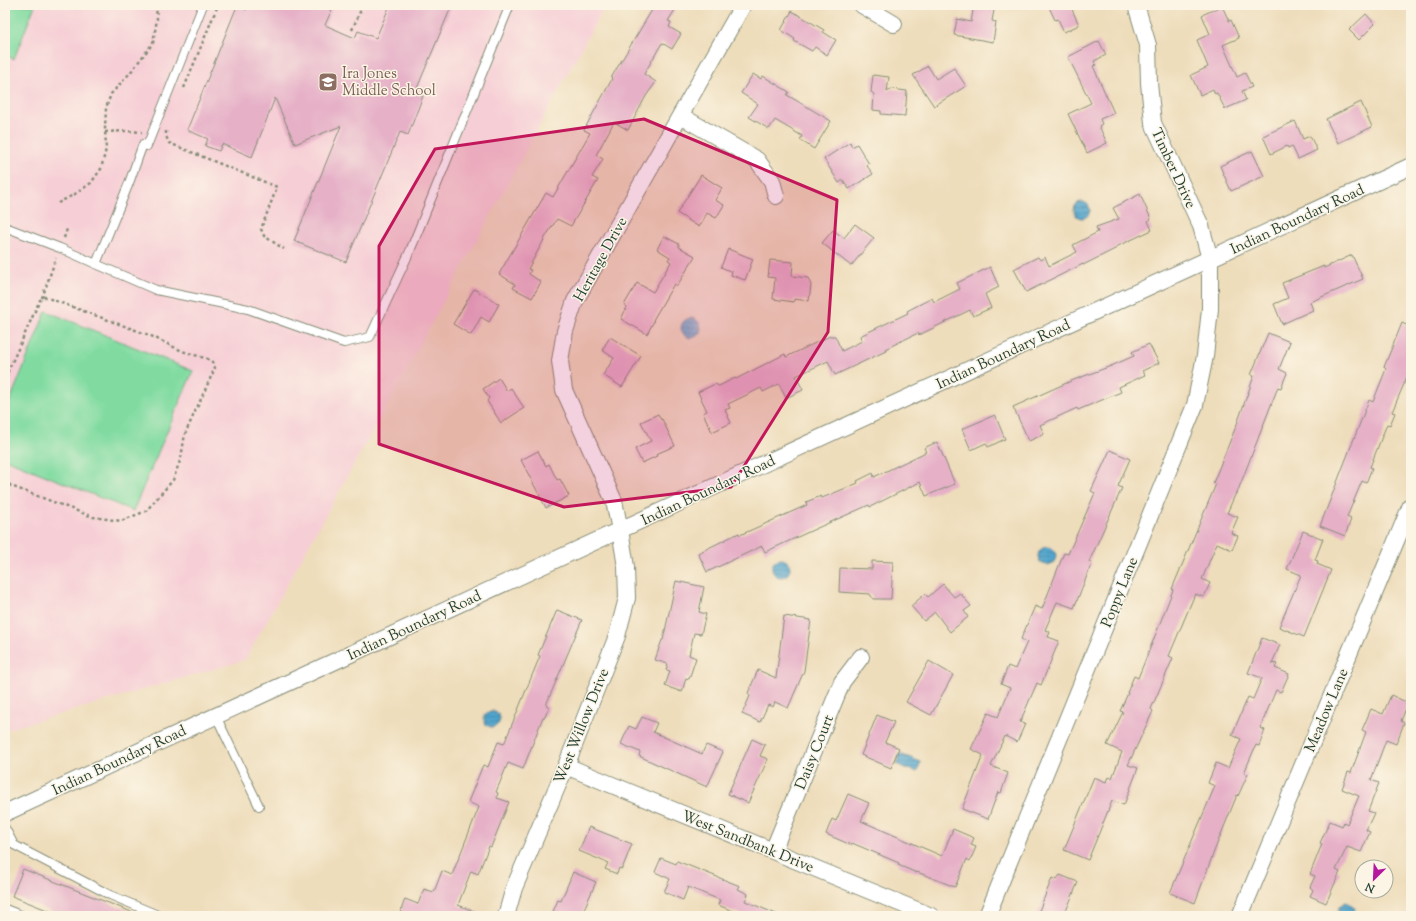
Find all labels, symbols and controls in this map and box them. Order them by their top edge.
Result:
place label: Ira Jones Middle School [342,64,436,102]
school or university icon: Ira Jones Middle School [317,71,339,93]
street label: Timber Drive [1145,125,1200,212]
street label: Indian Boundary Road [1227,180,1369,261]
street label: Heritage Drive [569,214,633,306]
street label: Indian Boundary Road [933,315,1075,396]
street label: Indian Boundary Road [638,451,780,532]
street label: Poppy Lane [1097,554,1144,631]
street label: Indian Boundary Road [344,586,486,667]
street label: Meadow Lane [1300,665,1355,756]
street label: West Willow Drive [550,666,615,787]
street label: Daisy Court [791,712,840,793]
street label: Indian Boundary Road [49,721,191,802]
street label: West Sandbank Drive [678,806,817,879]
north arrow [1354,859,1394,899]
text: N [1363,878,1379,897]

